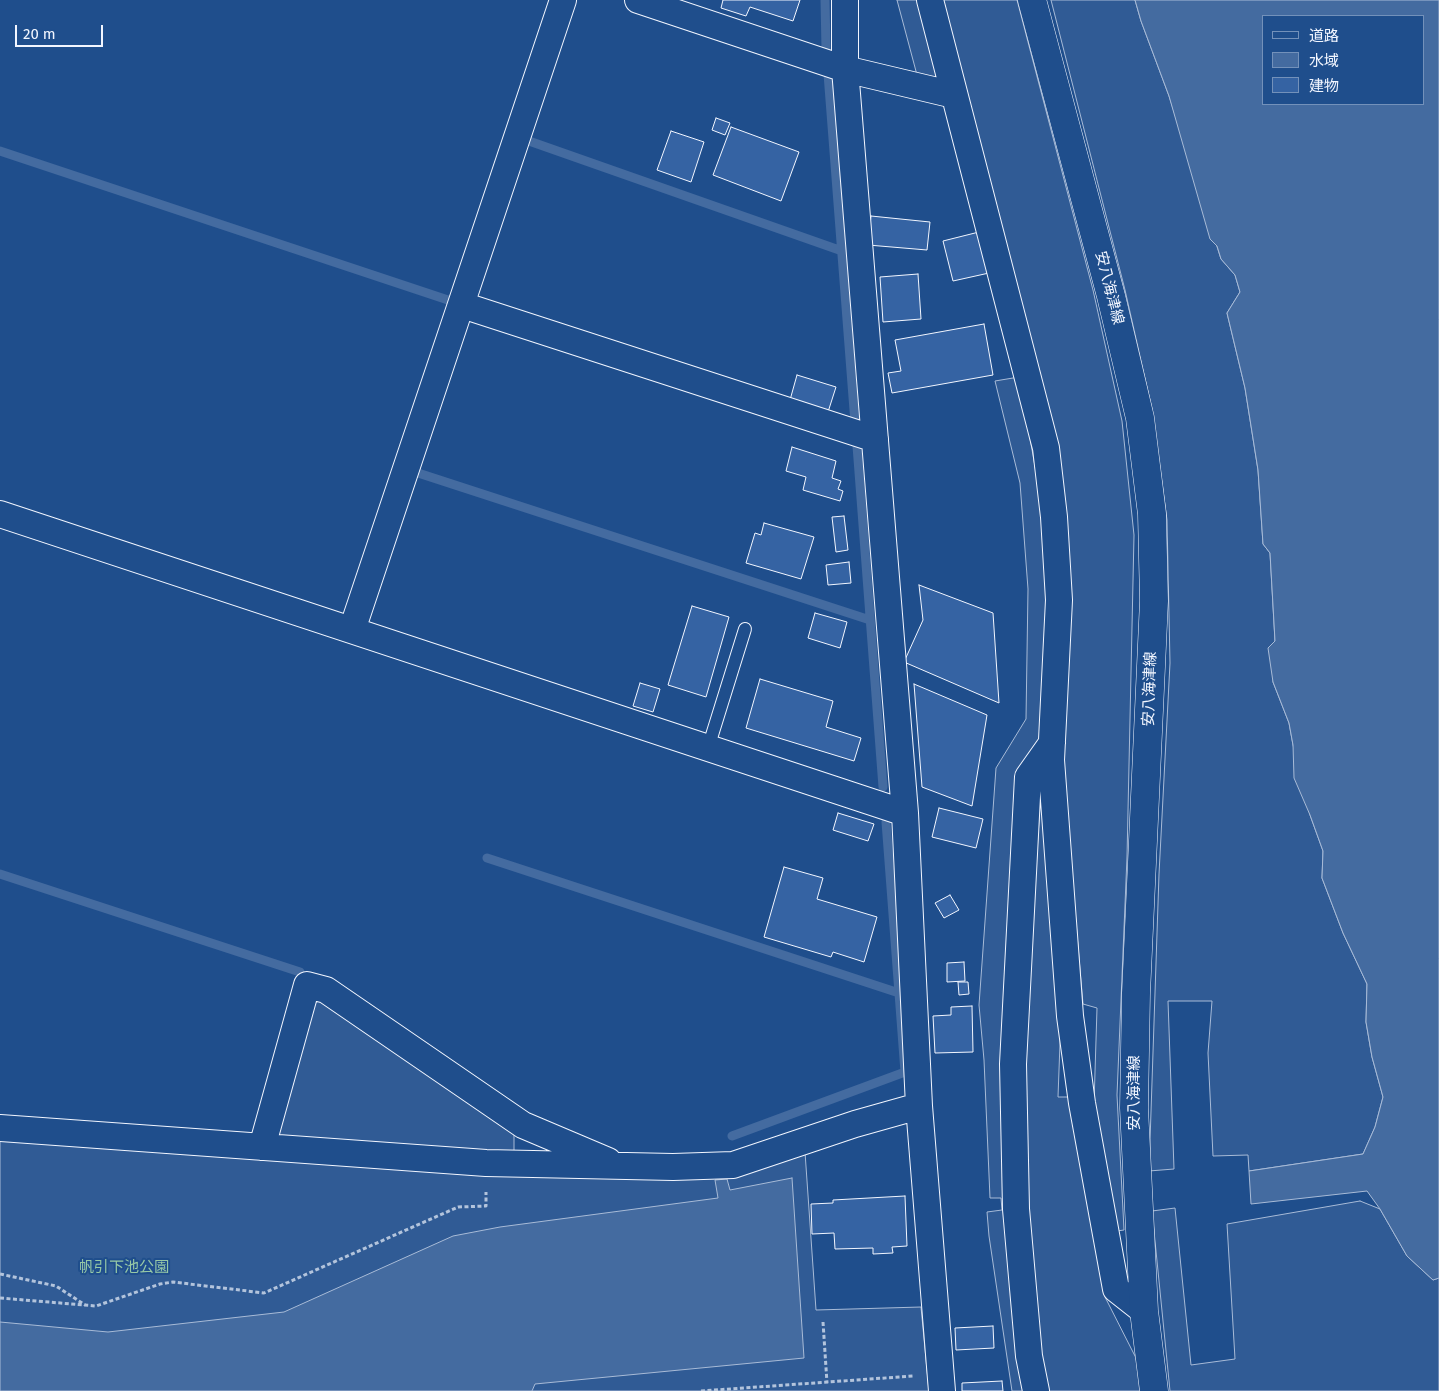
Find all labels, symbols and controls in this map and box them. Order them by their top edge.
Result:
scale bar [18,15,105,47]
legend [1262,15,1424,105]
text: 20 m [23,25,56,43]
text: 道路 [1309,27,1339,45]
text: 水域 [1309,52,1339,70]
text: 建物 [1309,77,1339,95]
street label: 安八海津線 [1091,249,1127,327]
street label: 安八海津線 [1140,651,1160,727]
street label: 安八海津線 [1126,1056,1144,1130]
park label: 帆引下池公園 [79,1259,169,1277]

